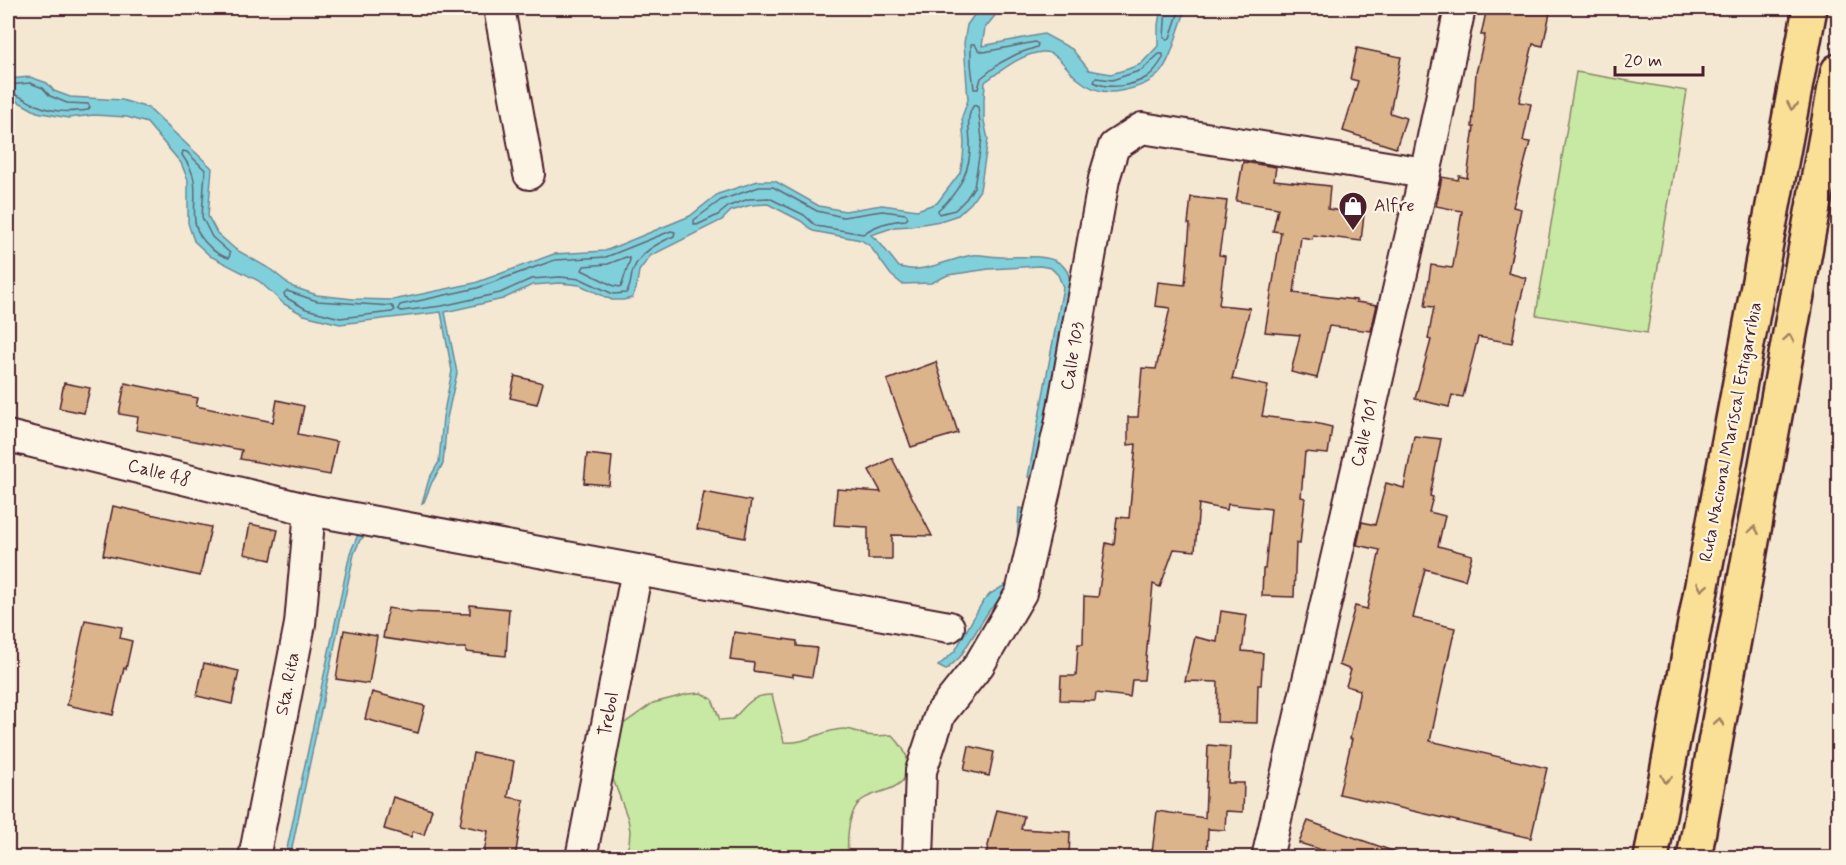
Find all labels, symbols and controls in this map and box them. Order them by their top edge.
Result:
scale bar [1615,39,1704,77]
text: 20 m [1624,49,1662,73]
one-way arrow [1786,101,1799,111]
shop icon: Alfre [1337,190,1369,232]
place label: Alfre [1374,194,1415,218]
street label: Ruta Nacional Mariscal Estigarribia [1694,300,1768,564]
street label: Calle 103 [1055,320,1091,392]
one-way arrow [1782,334,1795,344]
street label: Calle 101 [1346,397,1384,469]
street label: Calle 48 [125,454,193,492]
one-way arrow [1747,525,1760,535]
one-way arrow [1696,582,1709,592]
street label: Sta. Rita [270,650,306,718]
street label: Trebol [593,690,625,738]
one-way arrow [1712,717,1725,727]
one-way arrow [1660,773,1673,783]

